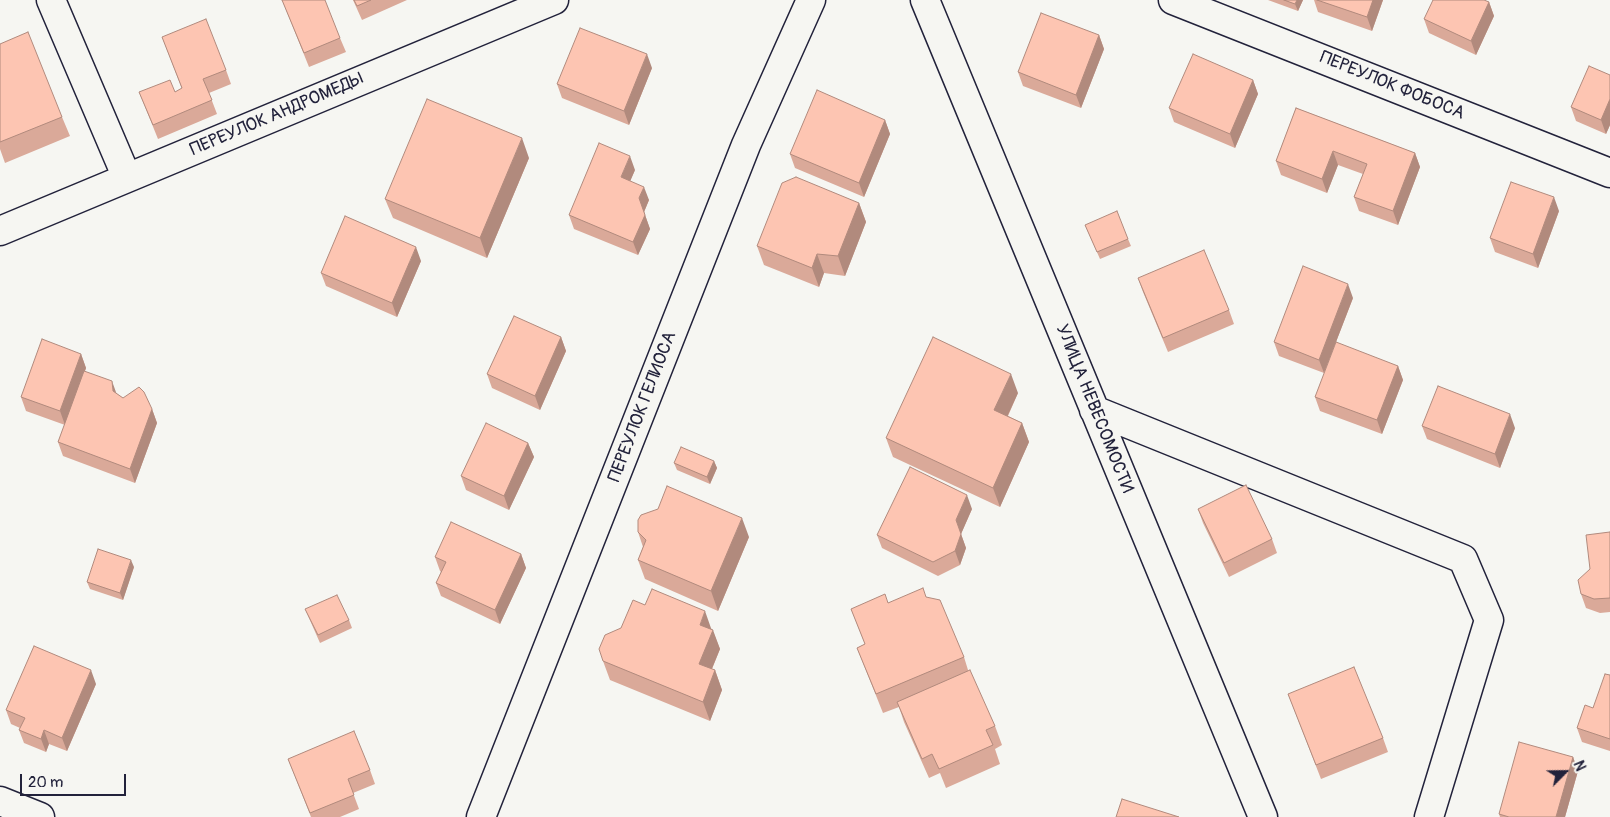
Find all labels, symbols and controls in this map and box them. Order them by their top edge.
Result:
street label: ПЕРЕУЛОК ФОБОСА [1316,47,1468,125]
street label: ПЕРЕУЛОК АНДРОМЕДЫ [187,69,367,161]
street label: УЛИЦА НЕВЕСОМОСТИ [1050,322,1138,496]
street label: ПЕРЕУЛОК ГЕЛИОСА [604,329,682,485]
north arrow [1540,747,1590,797]
text: N [1570,758,1589,774]
scale bar [22,764,129,796]
text: 20 m [28,773,63,792]

